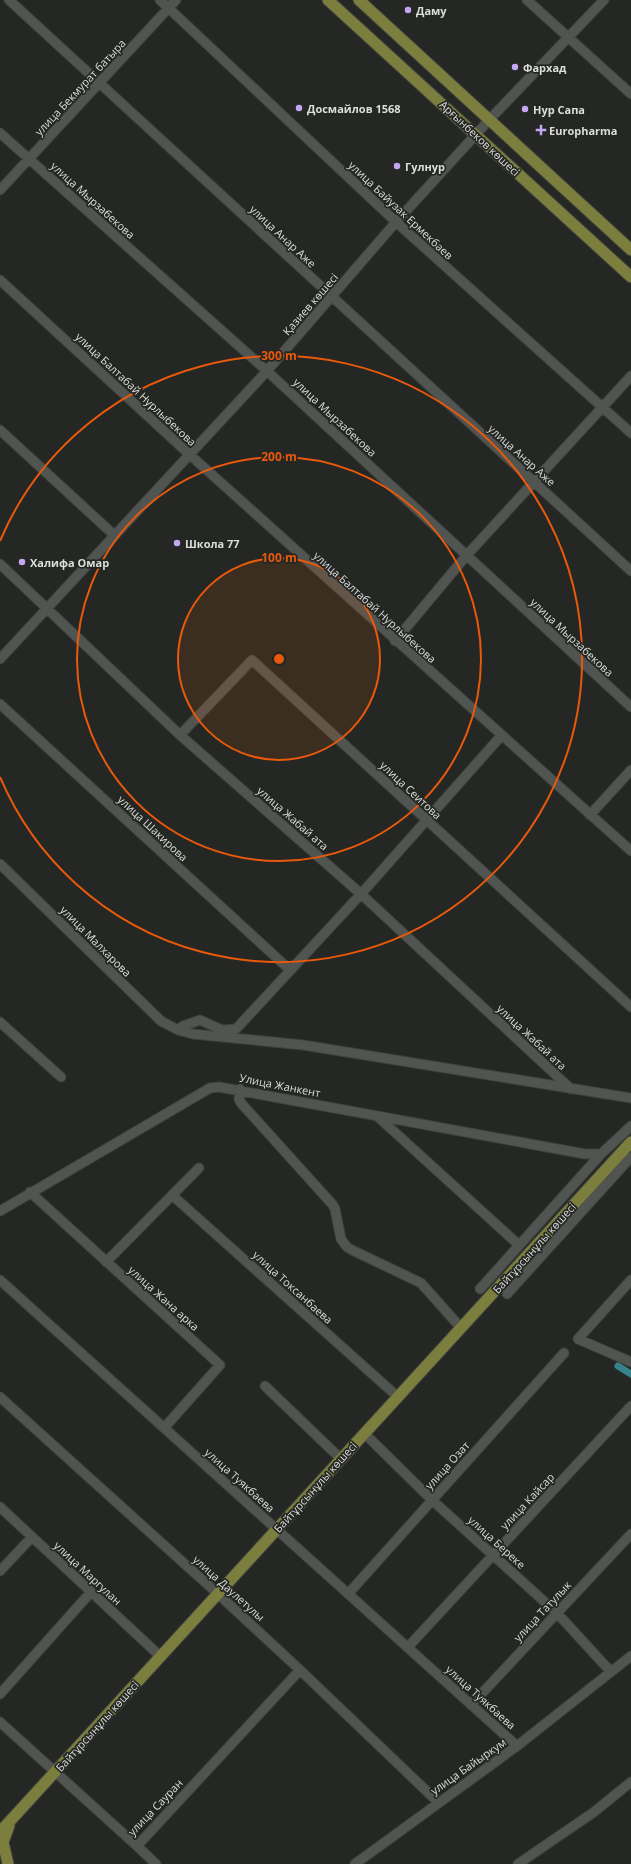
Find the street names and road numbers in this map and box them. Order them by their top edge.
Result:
street label: улица Бекмурат батыра [31,36,129,138]
street label: Арғынбеков көшесі [437,97,523,179]
street label: улица Байузак Ермекбаев [345,157,457,263]
street label: улица Мырзабекова [48,158,138,242]
street label: улица Анар Аже [247,201,319,271]
street label: Қазиев көшесі [279,270,341,338]
street label: улица Балтабай Нурлыбекова [72,329,200,449]
street label: улица Мырзабекова [290,374,380,460]
street label: улица Анар Аже [485,421,559,489]
street label: улица Балтабай Нурлыбекова [310,548,440,666]
street label: улица Мырзабекова [527,594,617,680]
street label: улица Сеитова [377,758,445,822]
street label: улица Жабай ата [254,783,332,853]
street label: улица Шакирова [115,792,191,864]
street label: улица Малхарова [57,902,135,980]
street label: улица Жабай ата [494,1001,570,1073]
street label: Улица Жанкент [238,1070,322,1100]
street label: Байтұрсынұлы көшесі [489,1199,579,1297]
street label: улица Токсанбаева [250,1247,336,1327]
street label: улица Жана арка [125,1262,203,1334]
street label: Байтұрсынұлы көшесі [270,1438,360,1536]
street label: улица Озат [421,1438,473,1492]
street label: улица Туякбаева [202,1445,278,1515]
street label: улица Кайсар [497,1469,557,1533]
street label: улица Береке [465,1512,529,1572]
street label: улица Маргулан [51,1538,125,1608]
street label: улица Даулетулы [190,1552,268,1624]
street label: улица Татулык [510,1577,574,1645]
street label: улица Туякбаева [443,1662,519,1732]
street label: Байтұрсынұлы көшесі [52,1677,142,1775]
street label: улица Байыркум [427,1734,509,1798]
street label: улица Сауран [124,1776,186,1838]

